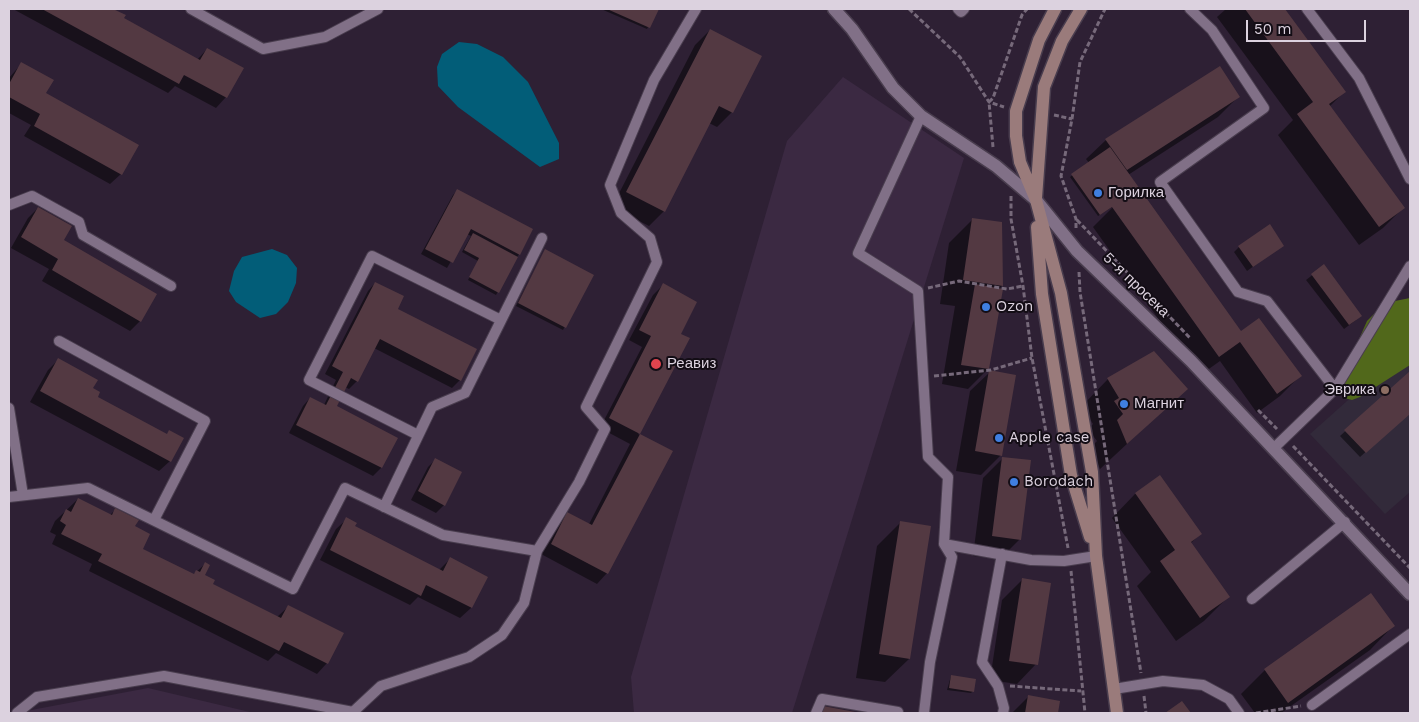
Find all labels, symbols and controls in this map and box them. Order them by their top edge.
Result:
scale bar [1249,10,1369,42]
text: 50 m [1254,20,1291,38]
place label: Горилка [1108,184,1164,202]
marker: Горилка [1092,187,1104,199]
street label: 5-я просека [1099,249,1173,321]
place label: Ozon [996,298,1033,316]
marker: Ozon [980,301,992,313]
place label: Реавиз [667,355,716,373]
marker: Реавиз [649,357,663,371]
place label: Эврика [1324,381,1375,399]
marker: Эврика [1379,384,1391,396]
place label: Магнит [1134,395,1184,413]
marker: Магнит [1118,398,1130,410]
place label: Apple case [1009,429,1090,447]
marker: Apple case [993,432,1005,444]
place label: Borodach [1024,473,1093,491]
marker: Borodach [1008,476,1020,488]

